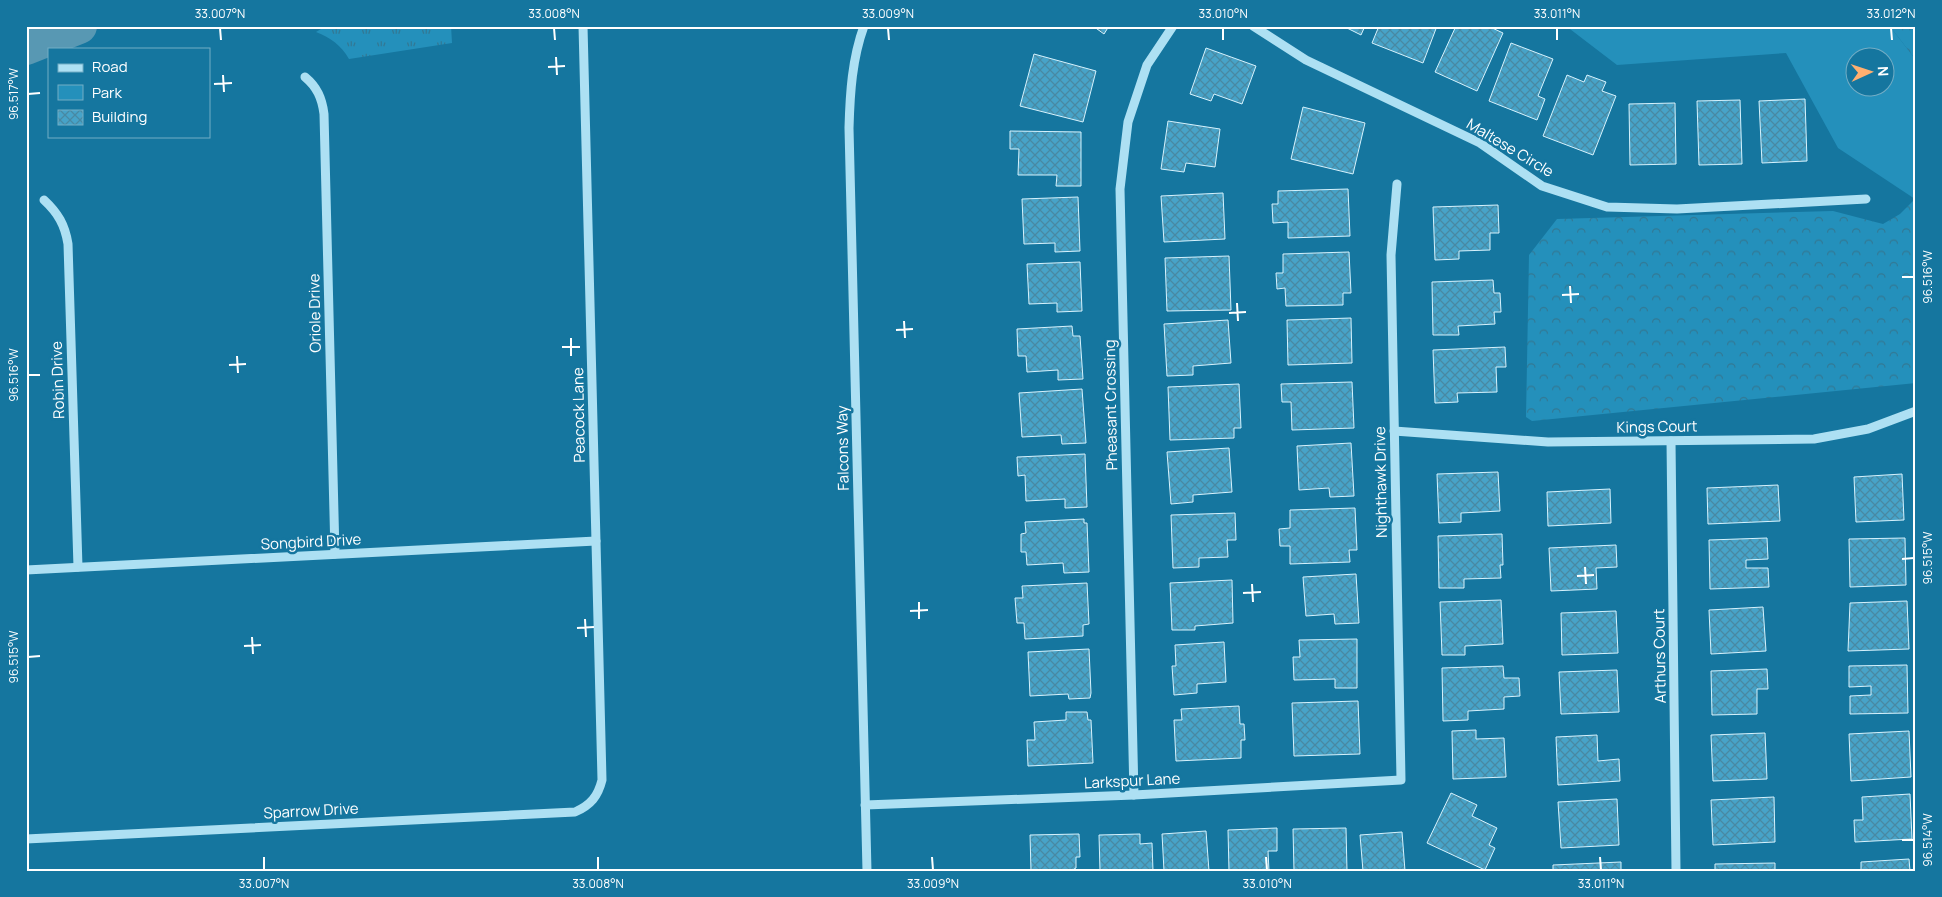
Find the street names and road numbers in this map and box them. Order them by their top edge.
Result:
street label: Maltese Circle [1463,113,1558,182]
street label: Oriole Drive [303,273,326,353]
street label: Pheasant Crossing [1099,339,1122,471]
street label: Robin Drive [46,341,69,419]
street label: Peacock Lane [567,367,590,463]
street label: Falcons Way [831,405,854,491]
street label: Kings Court [1616,415,1698,438]
street label: Nighthawk Drive [1369,426,1392,538]
street label: Songbird Drive [260,528,362,555]
street label: Arthurs Court [1648,609,1671,704]
street label: Larkspur Lane [1083,767,1181,794]
street label: Sparrow Drive [263,798,359,823]

